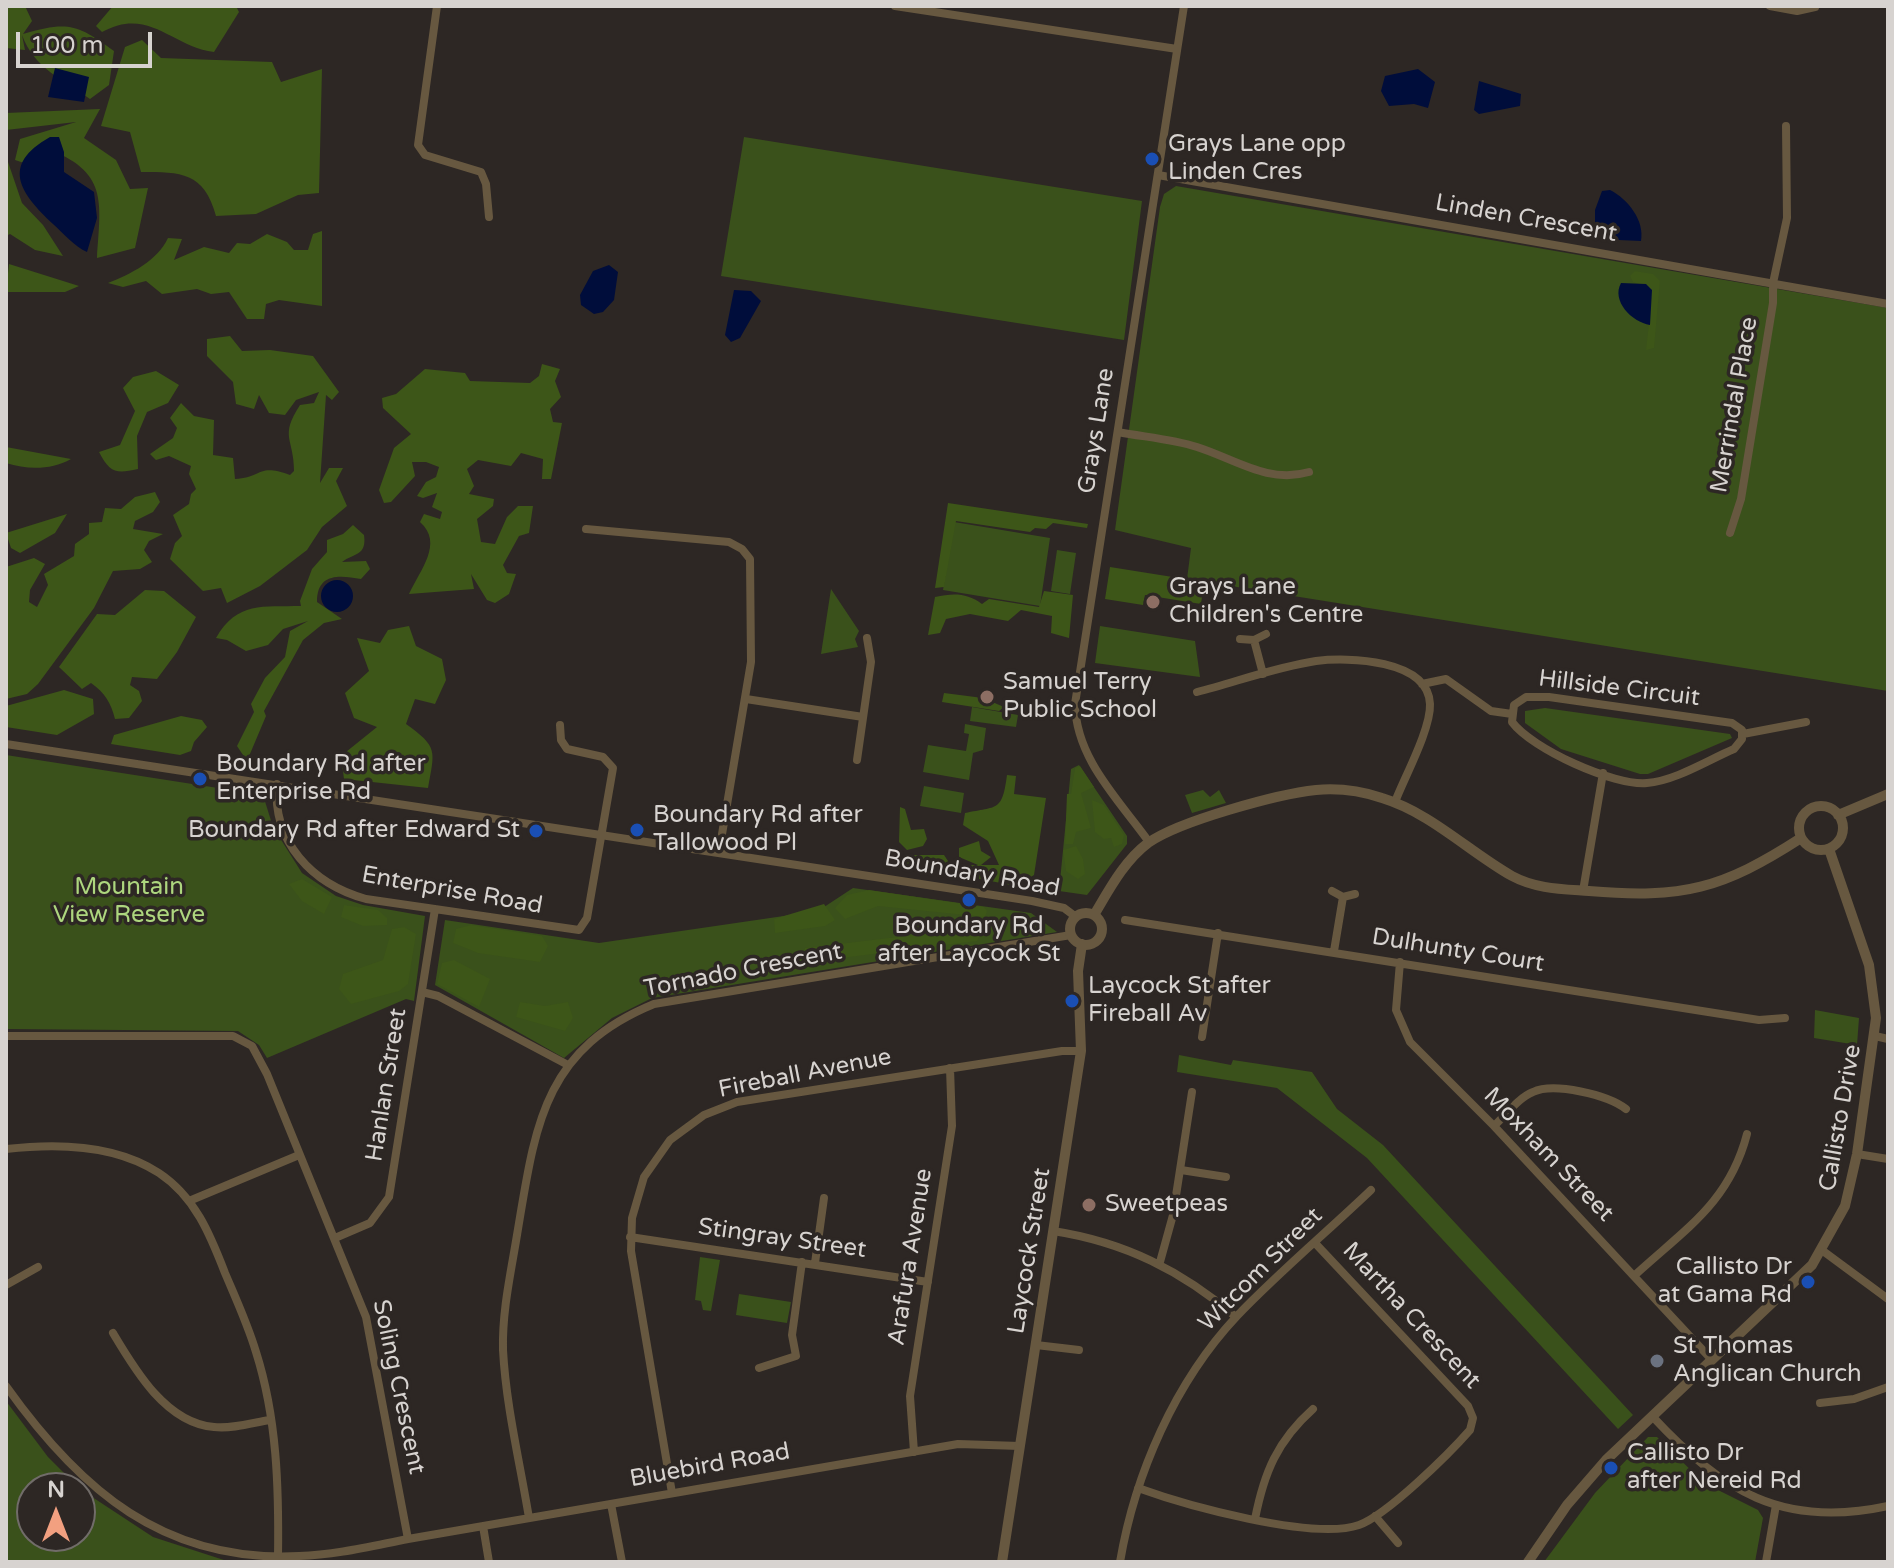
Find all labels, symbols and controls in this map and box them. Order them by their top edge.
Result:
scale bar [20,16,156,66]
text: 100 m [30,31,104,60]
place label: Grays Lane opp Linden Cres [1168,131,1346,187]
marker: Grays Lane opp Linden Cres [1143,150,1161,168]
street label: Linden Crescent [1433,189,1619,249]
street label: Merrindal Place [1705,315,1765,495]
street label: Grays Lane [1073,366,1121,496]
place label: Grays Lane Children's Centre [1169,574,1363,630]
marker: Grays Lane Children's Centre [1144,593,1162,611]
street label: Hillside Circuit [1537,665,1701,713]
place label: Samuel Terry Public School [1003,669,1157,725]
marker: Samuel Terry Public School [978,688,996,706]
place label: Boundary Rd after Enterprise Rd [216,751,426,807]
marker: Boundary Rd after Enterprise Rd [191,770,209,788]
place label: Boundary Rd after Tallowood Pl [653,802,863,858]
place label: Boundary Rd after Edward St [188,817,520,845]
marker: Boundary Rd after Tallowood Pl [628,821,646,839]
marker: Boundary Rd after Edward St [527,822,545,840]
street label: Boundary Road [882,844,1062,904]
street label: Enterprise Road [359,861,545,921]
park label: Mountain View Reserve [53,874,205,930]
marker: Boundary Rd after Laycock St [960,891,978,909]
place label: Boundary Rd after Laycock St [878,913,1060,969]
street label: Dulhunty Court [1370,923,1546,979]
street label: Tornado Crescent [642,938,844,1004]
place label: Laycock St after Fireball Av [1088,973,1271,1029]
marker: Laycock St after Fireball Av [1063,992,1081,1010]
street label: Hanlan Street [361,1006,413,1164]
street label: Callisto Drive [1814,1042,1868,1194]
street label: Fireball Avenue [716,1043,894,1105]
street label: Moxham Street [1477,1082,1619,1228]
street label: Arafura Avenue [883,1166,939,1348]
street label: Laycock Street [1003,1166,1057,1336]
place label: Sweetpeas [1105,1191,1228,1219]
marker: Sweetpeas [1080,1196,1098,1214]
street label: Witcom Street [1193,1202,1329,1338]
street label: Stingray Street [696,1213,868,1265]
street label: Martha Crescent [1336,1237,1486,1395]
place label: Callisto Dr at Gama Rd [1658,1254,1792,1310]
marker: Callisto Dr at Gama Rd [1799,1273,1817,1291]
street label: Soling Crescent [365,1297,431,1477]
place label: St Thomas Anglican Church [1673,1333,1862,1389]
marker: St Thomas Anglican Church [1648,1352,1666,1370]
street label: Bluebird Road [628,1438,792,1494]
place label: Callisto Dr after Nereid Rd [1627,1440,1802,1496]
marker: Callisto Dr after Nereid Rd [1602,1459,1620,1477]
north arrow [16,1472,96,1552]
text: N [47,1477,65,1503]

